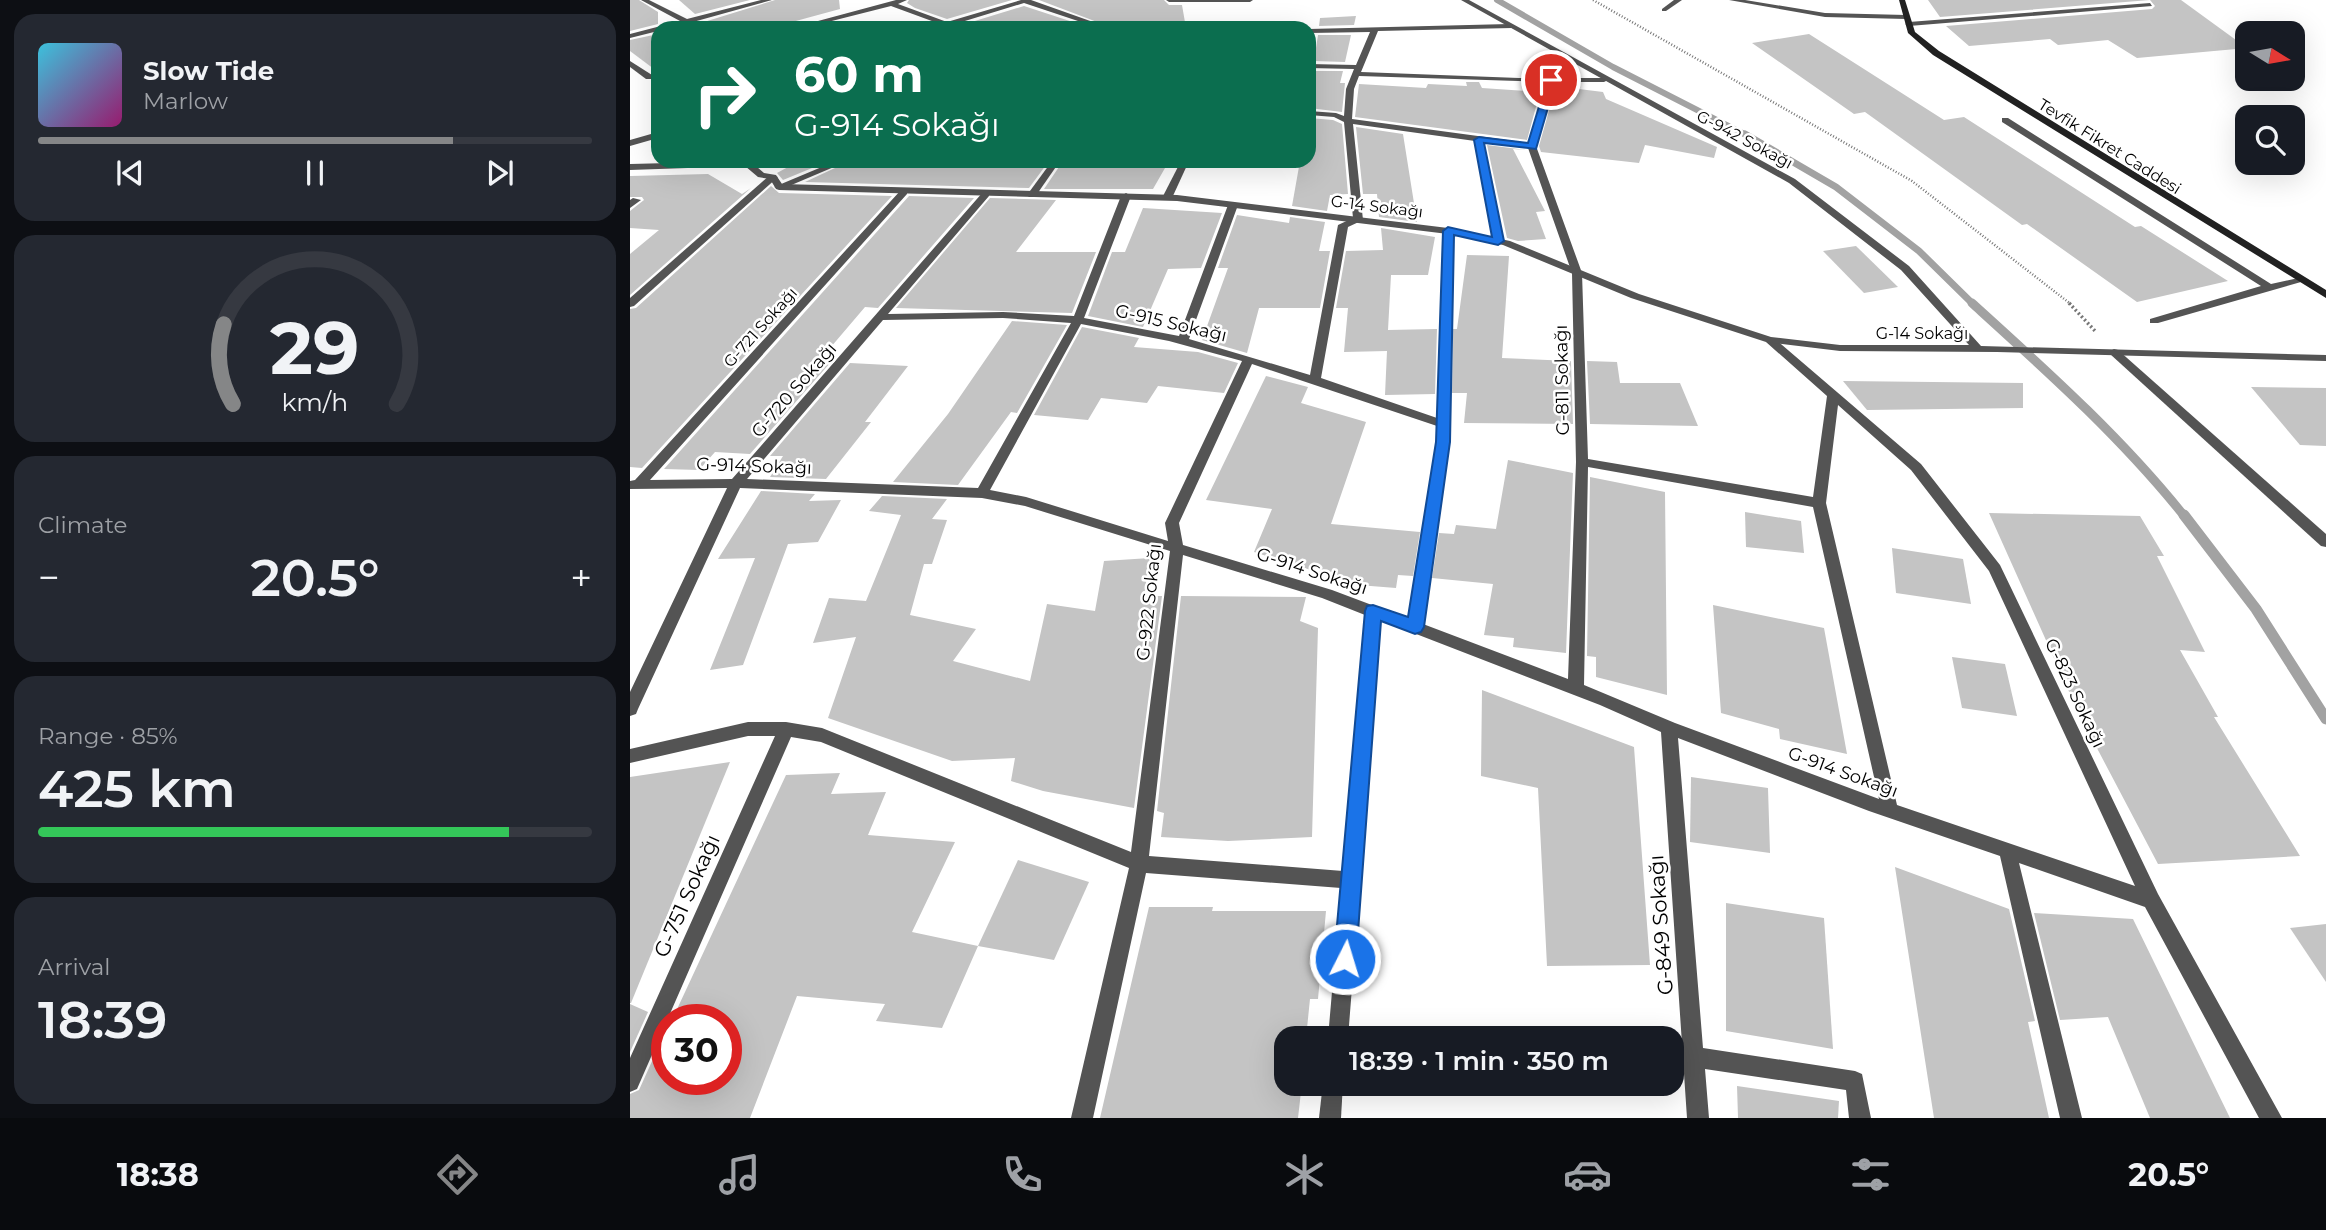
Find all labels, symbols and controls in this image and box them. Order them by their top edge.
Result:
north arrow [2235,21,2305,91]
map controls [2235,21,2305,175]
text: 60 m [794,45,924,104]
icon: right [679,49,770,140]
pin [1521,50,1581,110]
text: Slow Tide [143,55,274,87]
icon: arrive [1532,61,1570,99]
text: Marlow [143,87,228,115]
street label: Tevfik Fikret Caddesi [2035,95,2185,198]
text: G-914 Sokağı [794,105,1000,144]
button: search [2235,105,2305,175]
street label: G-942 Sokağı [1693,106,1796,173]
icon: previous [111,154,149,192]
icon: pause [296,154,334,192]
icon: next [481,154,519,192]
street label: G-14 Sokağı [1330,191,1424,222]
street label: G-721 Sokağı [720,284,801,371]
street label: G-915 Sokağı [1113,299,1229,347]
text: 29 [270,305,360,393]
street label: G-811 Sokağı [1550,324,1574,436]
street label: G-14 Sokağı [1876,324,1968,343]
street label: G-720 Sokağı [747,338,841,442]
text: km/h [282,387,348,417]
street label: G-914 Sokağı [696,453,812,479]
text: Climate [38,511,127,539]
street label: G-922 Sokağı [1132,542,1166,662]
street label: G-914 Sokağı [1254,543,1370,599]
text: 20.5° [251,546,379,609]
text: − [38,554,60,601]
text: + [570,554,592,601]
street label: G-823 Sokağı [2040,635,2110,751]
text: Range · 85% [38,722,178,750]
street label: G-914 Sokağı [1785,742,1901,802]
text: 425 km [38,757,236,820]
street label: G-751 Sokağı [648,830,725,961]
street label: G-849 Sokağı [1643,854,1678,996]
position arrow [1308,922,1382,996]
text: Arrival [38,953,111,981]
text: 18:39 [38,988,167,1051]
speed limit sign: 30 [651,1004,742,1095]
text: 18:39 · 1 min · 350 m [1349,1045,1609,1077]
icon: directions [433,1150,482,1199]
icon: music [715,1150,764,1199]
icon: phone [998,1150,1047,1199]
icon: climate [1280,1150,1329,1199]
icon: car [1563,1150,1612,1199]
icon: filters [1846,1150,1895,1199]
text: 18:38 [117,1155,199,1194]
text: 20.5° [2128,1155,2209,1194]

